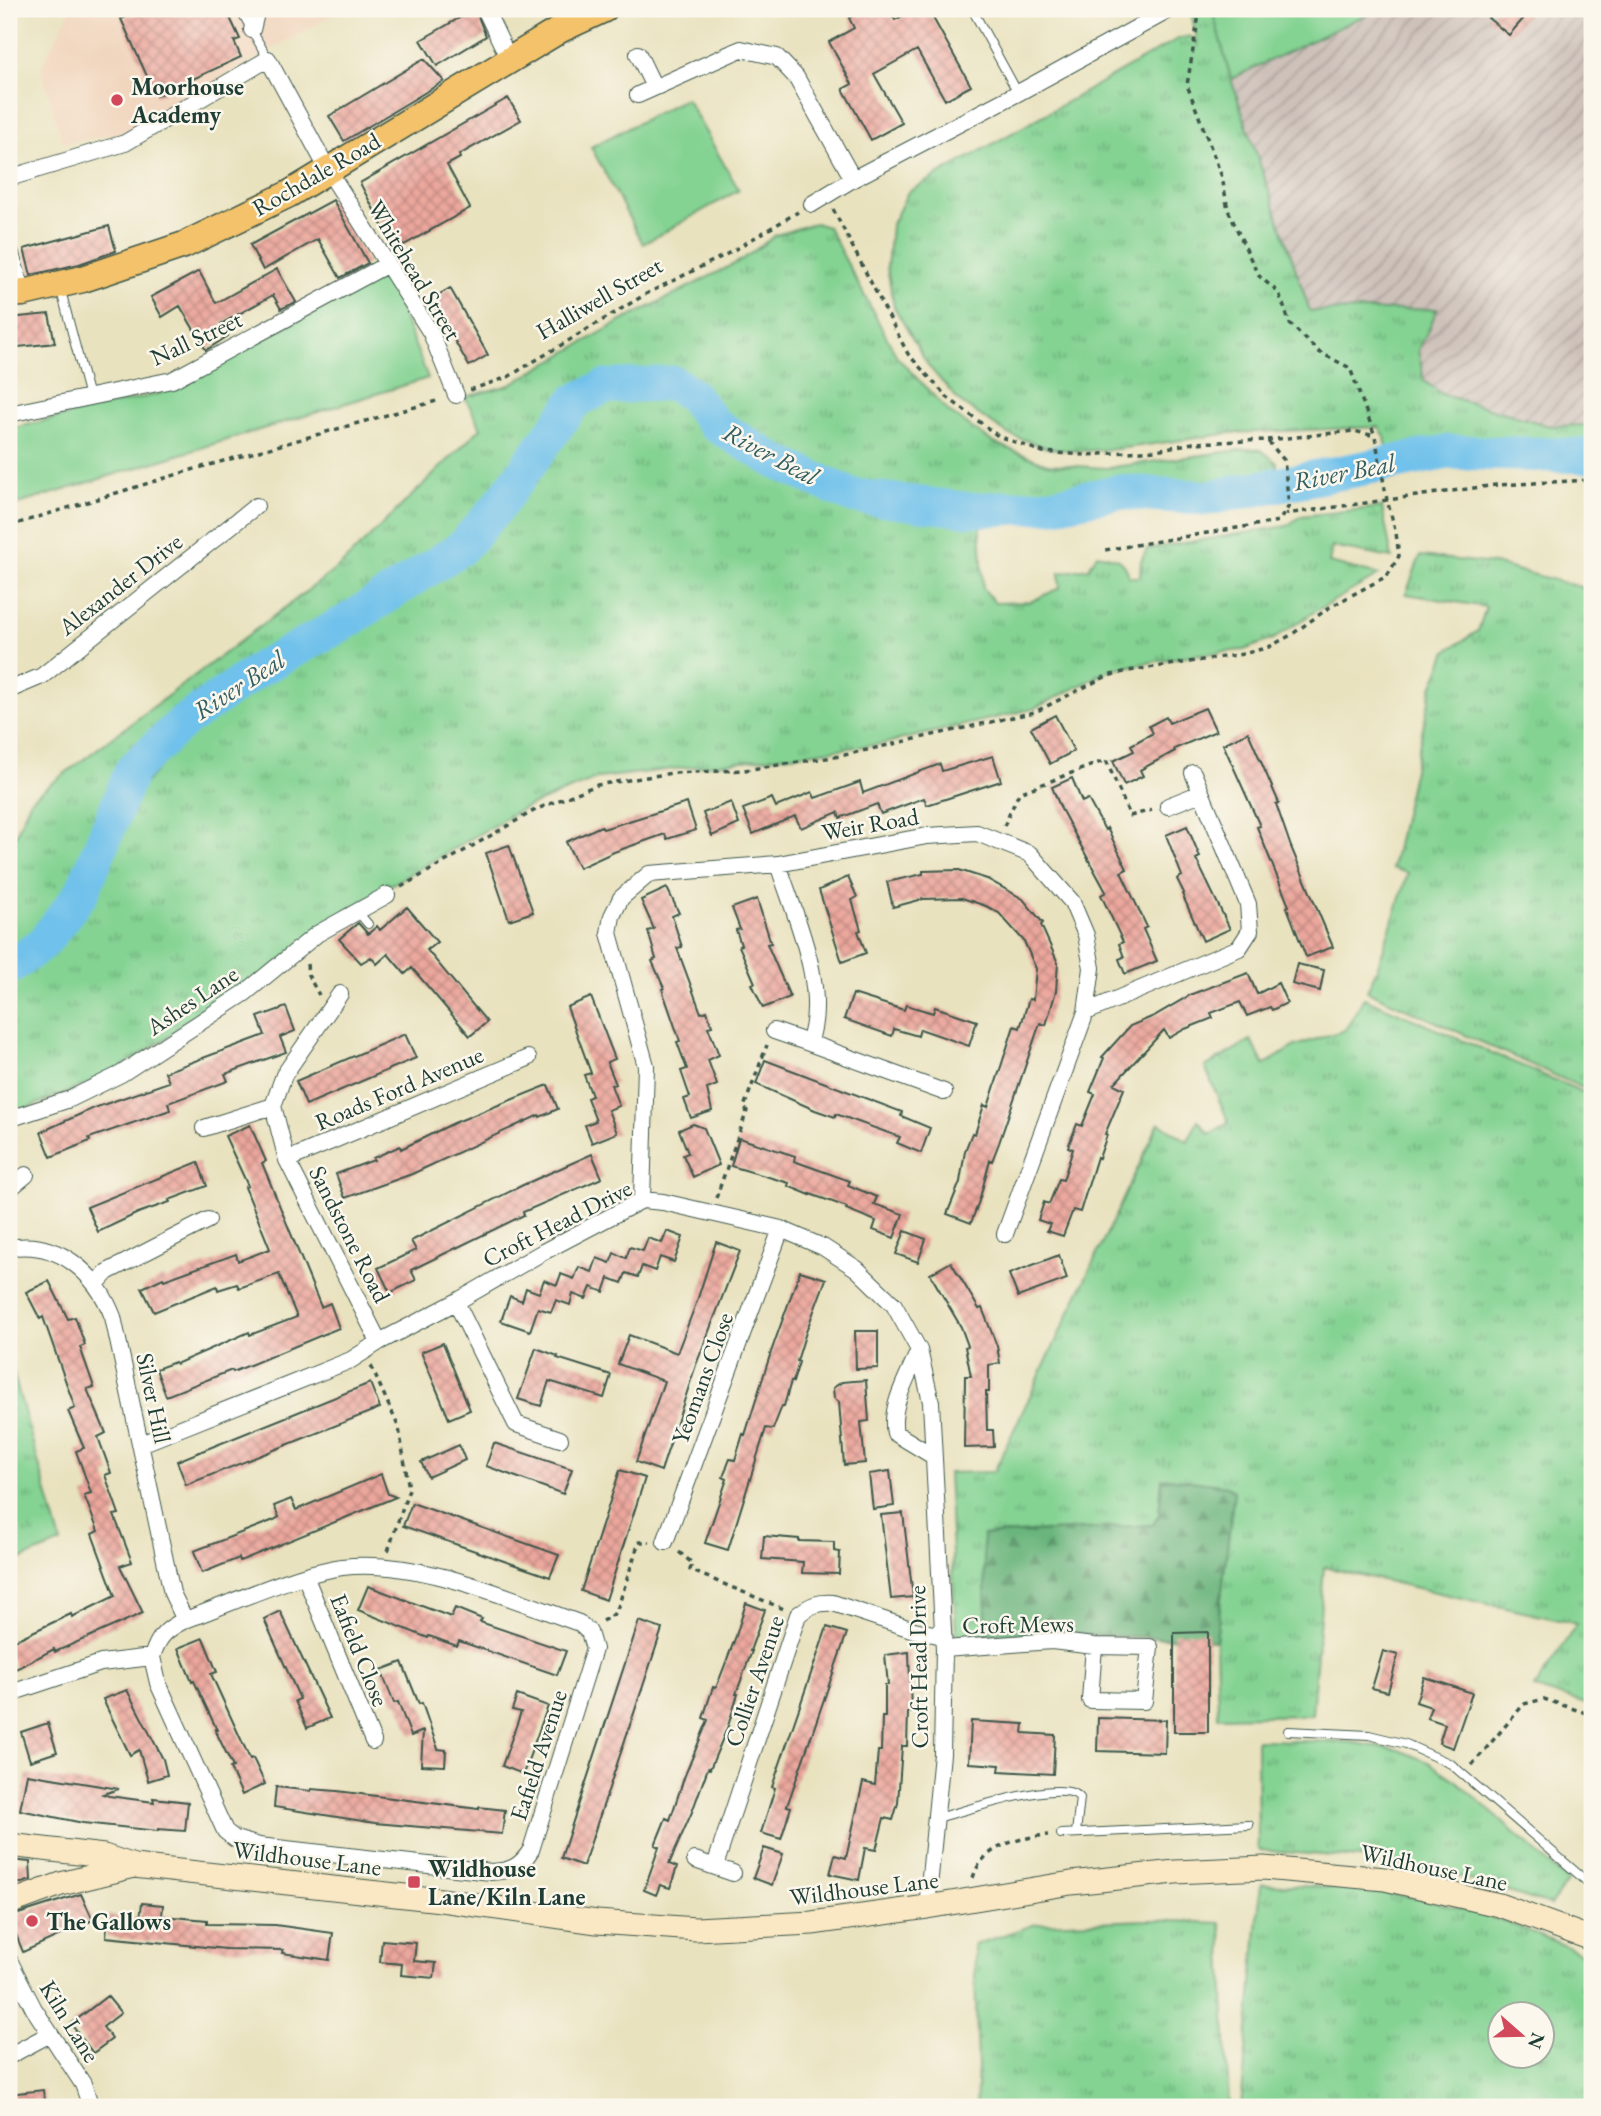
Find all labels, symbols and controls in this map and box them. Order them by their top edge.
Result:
place label: Moorhouse Academy [130,71,244,131]
marker: Moorhouse Academy [109,92,125,108]
street label: Rochdale Road [246,124,386,223]
street label: Whitehead Street [361,194,469,346]
street label: Halliwell Street [530,249,668,347]
street label: Nall Street [145,303,247,373]
water label: River Beal [717,415,825,494]
water label: River Beal [1290,445,1399,499]
street label: Alexander Drive [51,526,188,643]
water label: River Beal [186,642,292,727]
street label: Weir Road [819,800,922,848]
street label: Ashes Lane [139,958,244,1043]
street label: Roads Ford Avenue [310,1039,488,1137]
street label: Sandstone Road [302,1160,398,1309]
street label: Croft Head Drive [477,1172,637,1274]
street label: Yeomans Close [664,1308,740,1448]
street label: Silver Hill [129,1350,179,1446]
street label: Croft Head Drive [901,1585,935,1749]
street label: Eafield Close [323,1589,397,1711]
street label: Croft Mews [962,1608,1074,1640]
street label: Collier Avenue [717,1611,791,1751]
street label: Eafield Avenue [502,1686,574,1824]
street label: Wildhouse Lane [231,1833,383,1883]
street label: Wildhouse Lane [1358,1836,1510,1898]
place label: Wildhouse Lane/Kiln Lane [428,1853,586,1912]
street label: Wildhouse Lane [788,1863,940,1913]
marker: Wildhouse Lane/Kiln Lane [406,1874,422,1890]
place label: The Gallows [46,1906,171,1937]
marker: The Gallows [24,1913,40,1929]
street label: Kiln Lane [33,1974,107,2068]
north arrow [1486,2000,1556,2070]
text: N [1522,2029,1551,2053]

